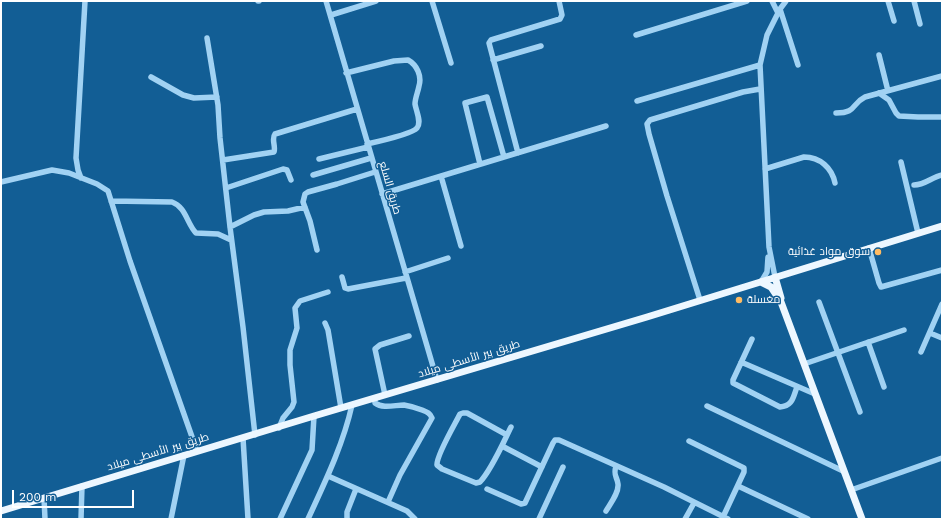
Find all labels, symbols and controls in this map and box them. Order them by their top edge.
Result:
street label: طريق السلع [376,160,404,216]
place label: سوق مواد غذائية [788,245,870,259]
marker: سوق مواد غذائية [873,247,883,257]
place label: مغسلة [747,293,780,307]
marker: مغسلة [734,295,744,305]
street label: طريق بير الأسطى ميلاد [416,337,522,381]
street label: طريق بير الأسطى ميلاد [105,430,211,474]
scale bar [14,482,136,508]
text: 200 m [19,490,56,504]

